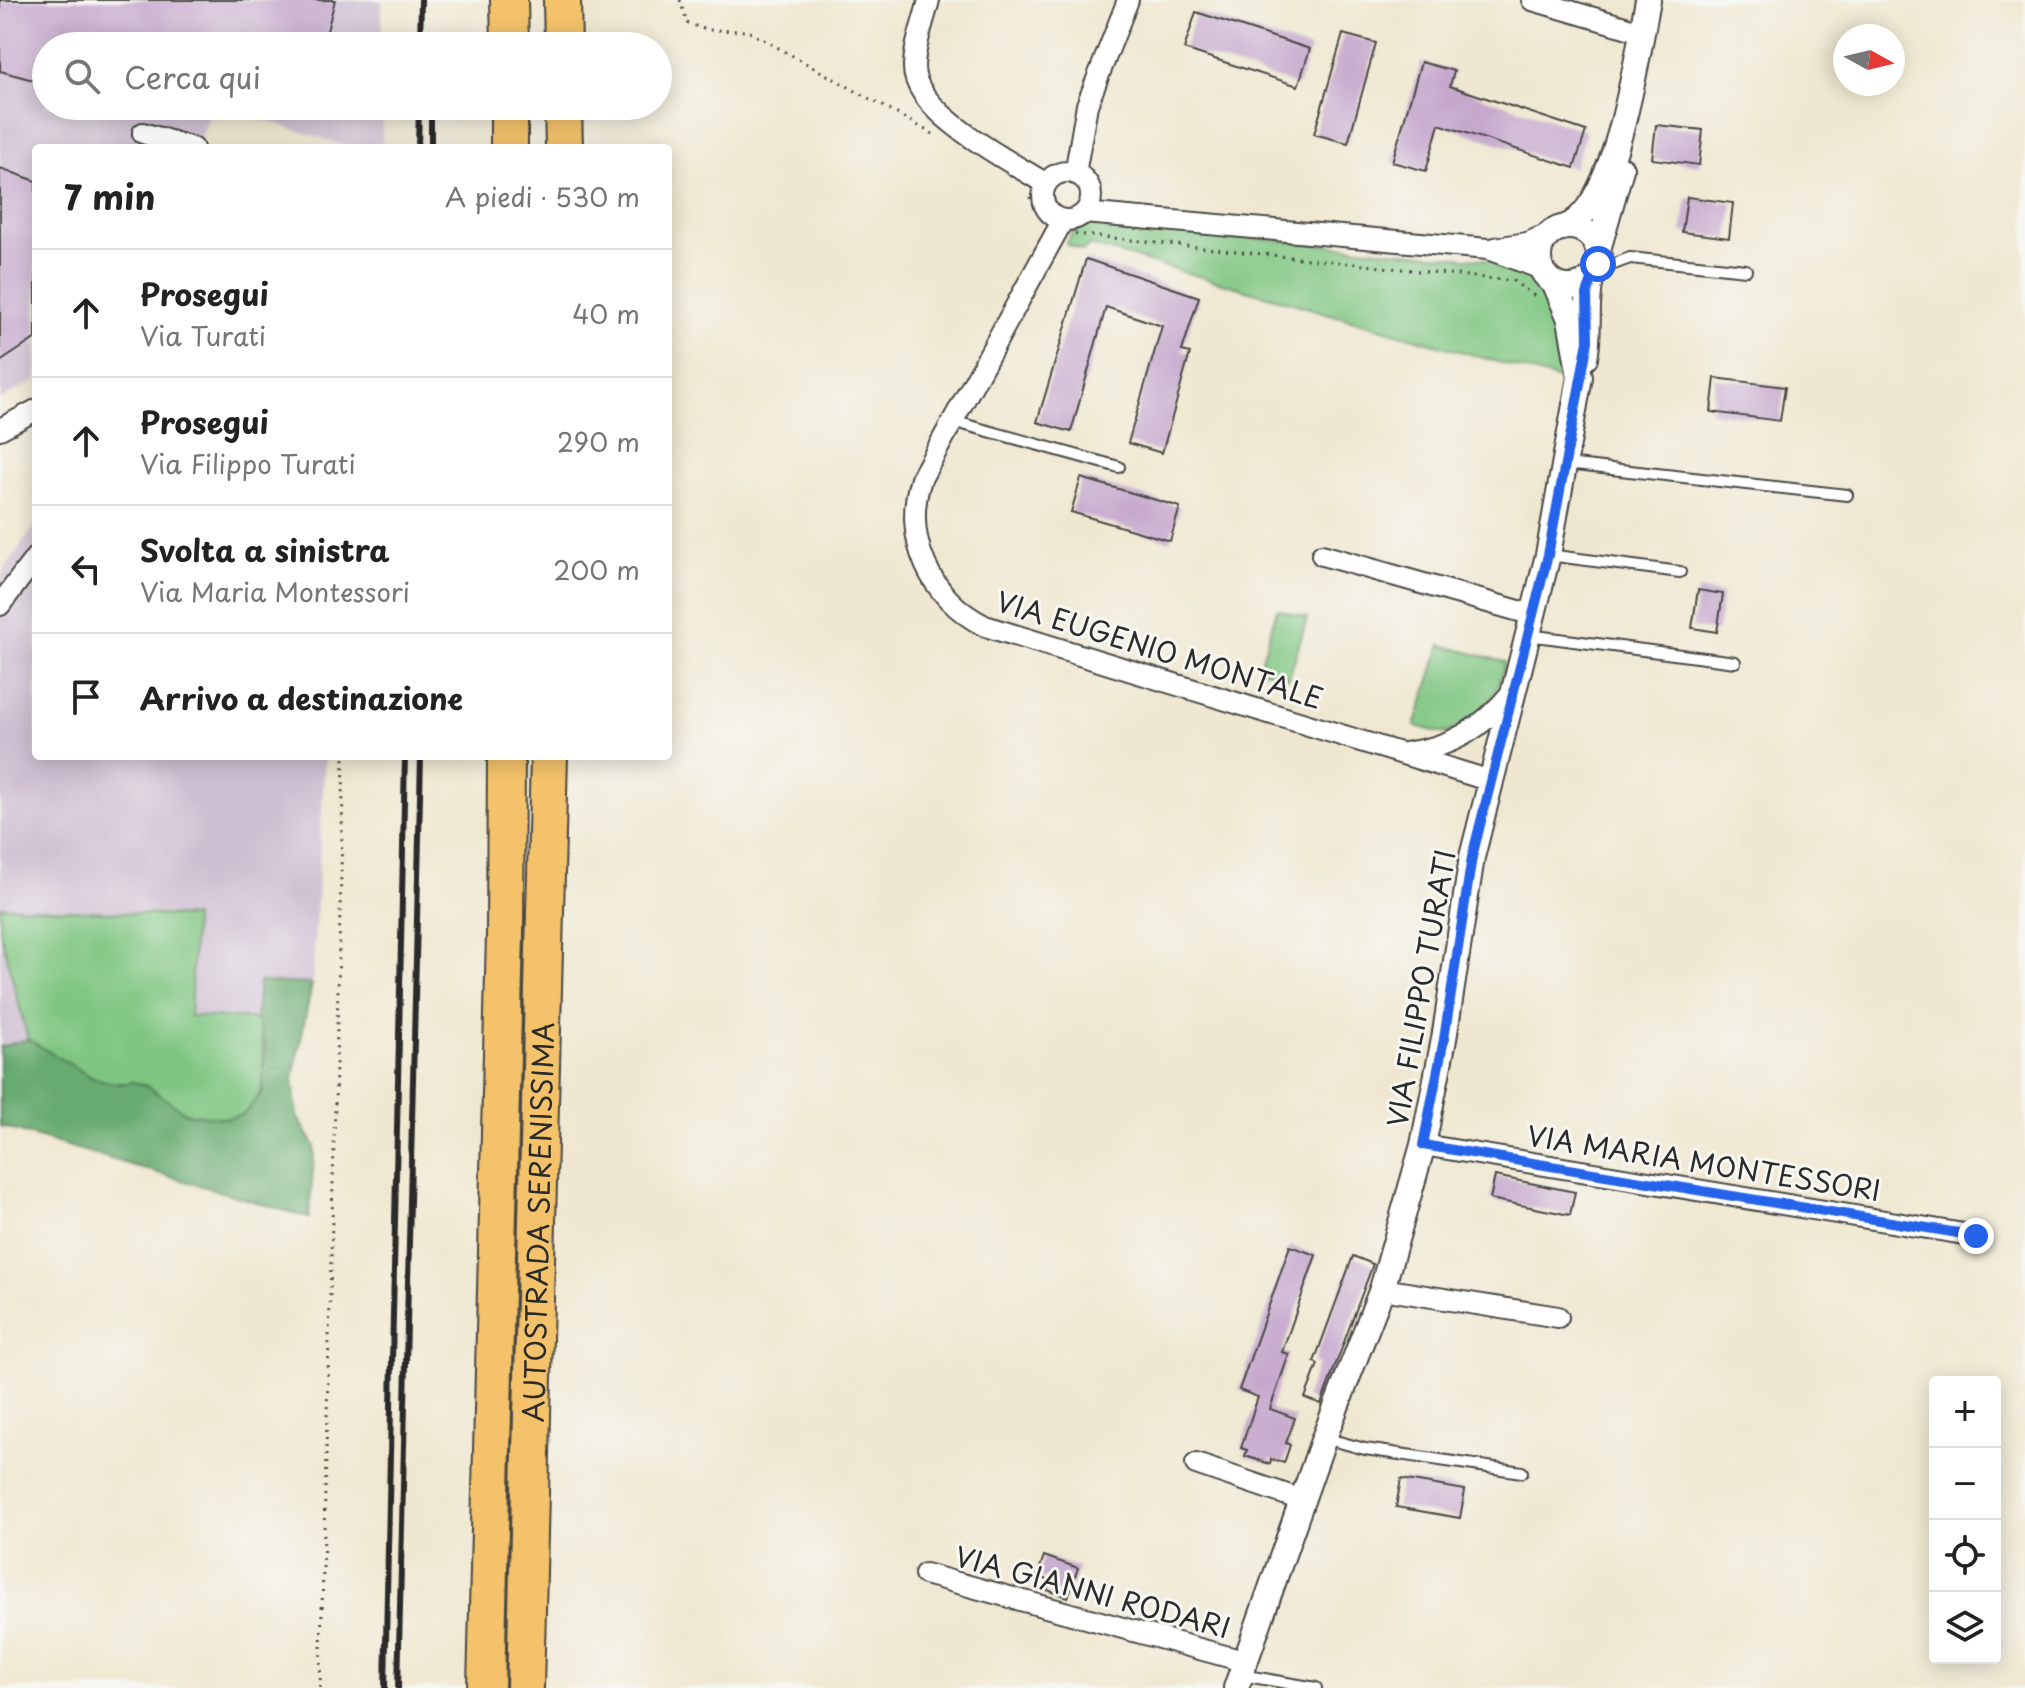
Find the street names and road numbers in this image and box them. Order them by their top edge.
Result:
street label: VIA EUGENIO MONTALE [991,579,1329,719]
street label: VIA FILIPPO TURATI [1374,846,1466,1130]
street label: AUTOSTRADA SERENISSIMA [510,1022,564,1423]
street label: VIA MARIA MONTESSORI [1524,1113,1884,1211]
street label: VIA GIANNI RODARI [950,1534,1236,1648]

